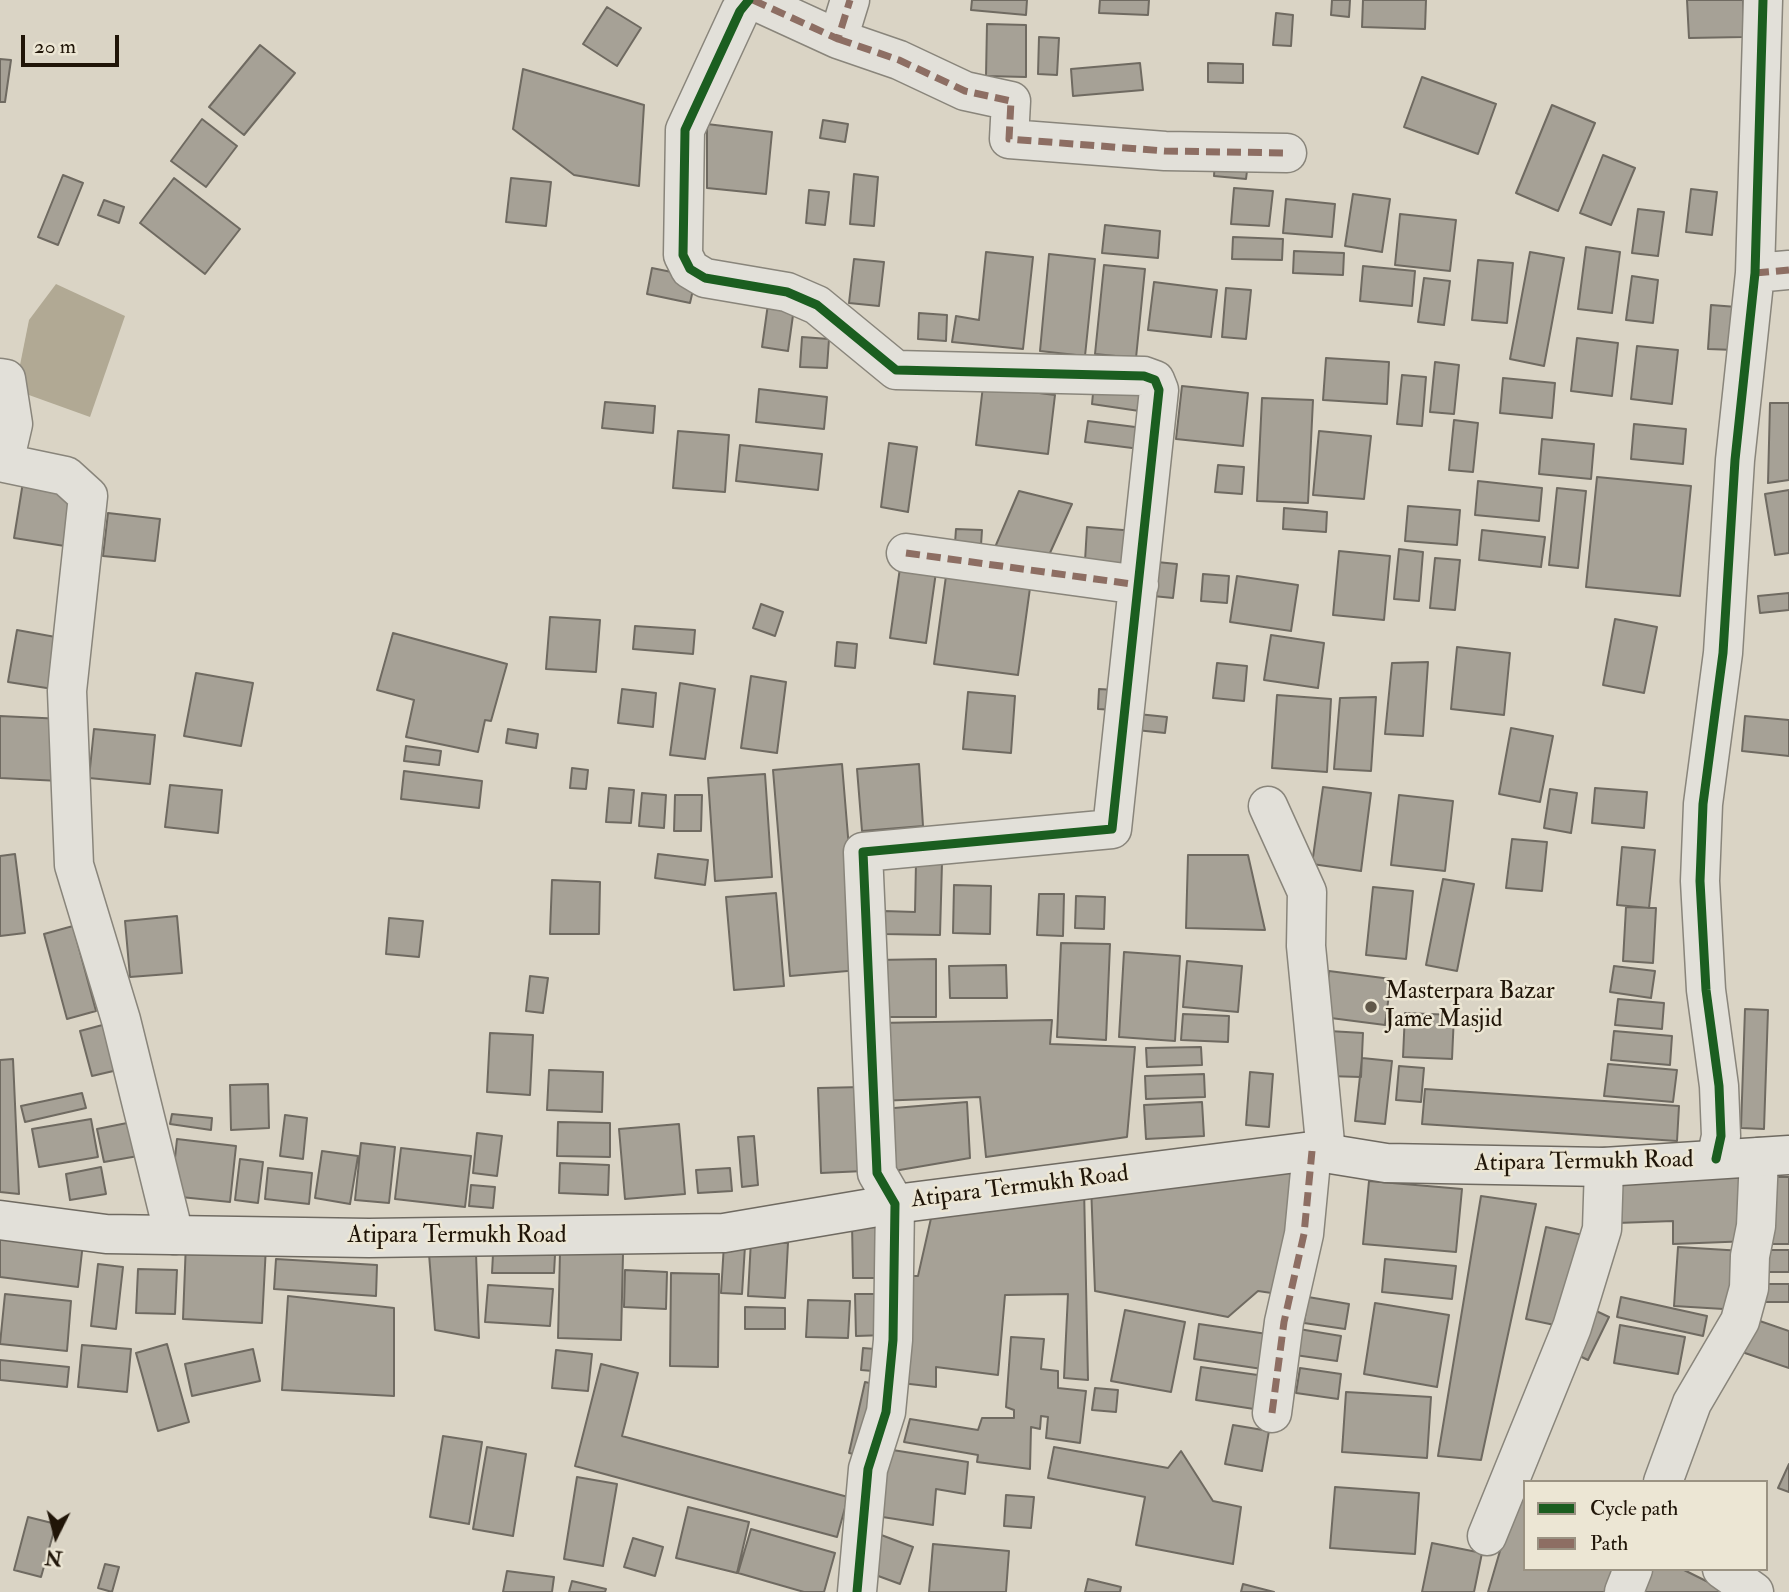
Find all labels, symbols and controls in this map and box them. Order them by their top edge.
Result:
scale bar [24,21,122,65]
text: 20 m [34,33,76,60]
place label: Masterpara Bazar Jame Masjid [1385,979,1555,1035]
marker: Masterpara Bazar Jame Masjid [1363,999,1379,1015]
street label: Atipara Termukh Road [1474,1147,1694,1179]
street label: Atipara Termukh Road [910,1160,1130,1216]
street label: Atipara Termukh Road [348,1223,566,1251]
legend [1523,1480,1768,1571]
text: Cycle path [1590,1495,1678,1522]
north arrow [21,1501,91,1571]
text: Path [1590,1530,1628,1557]
text: N [44,1544,64,1570]

